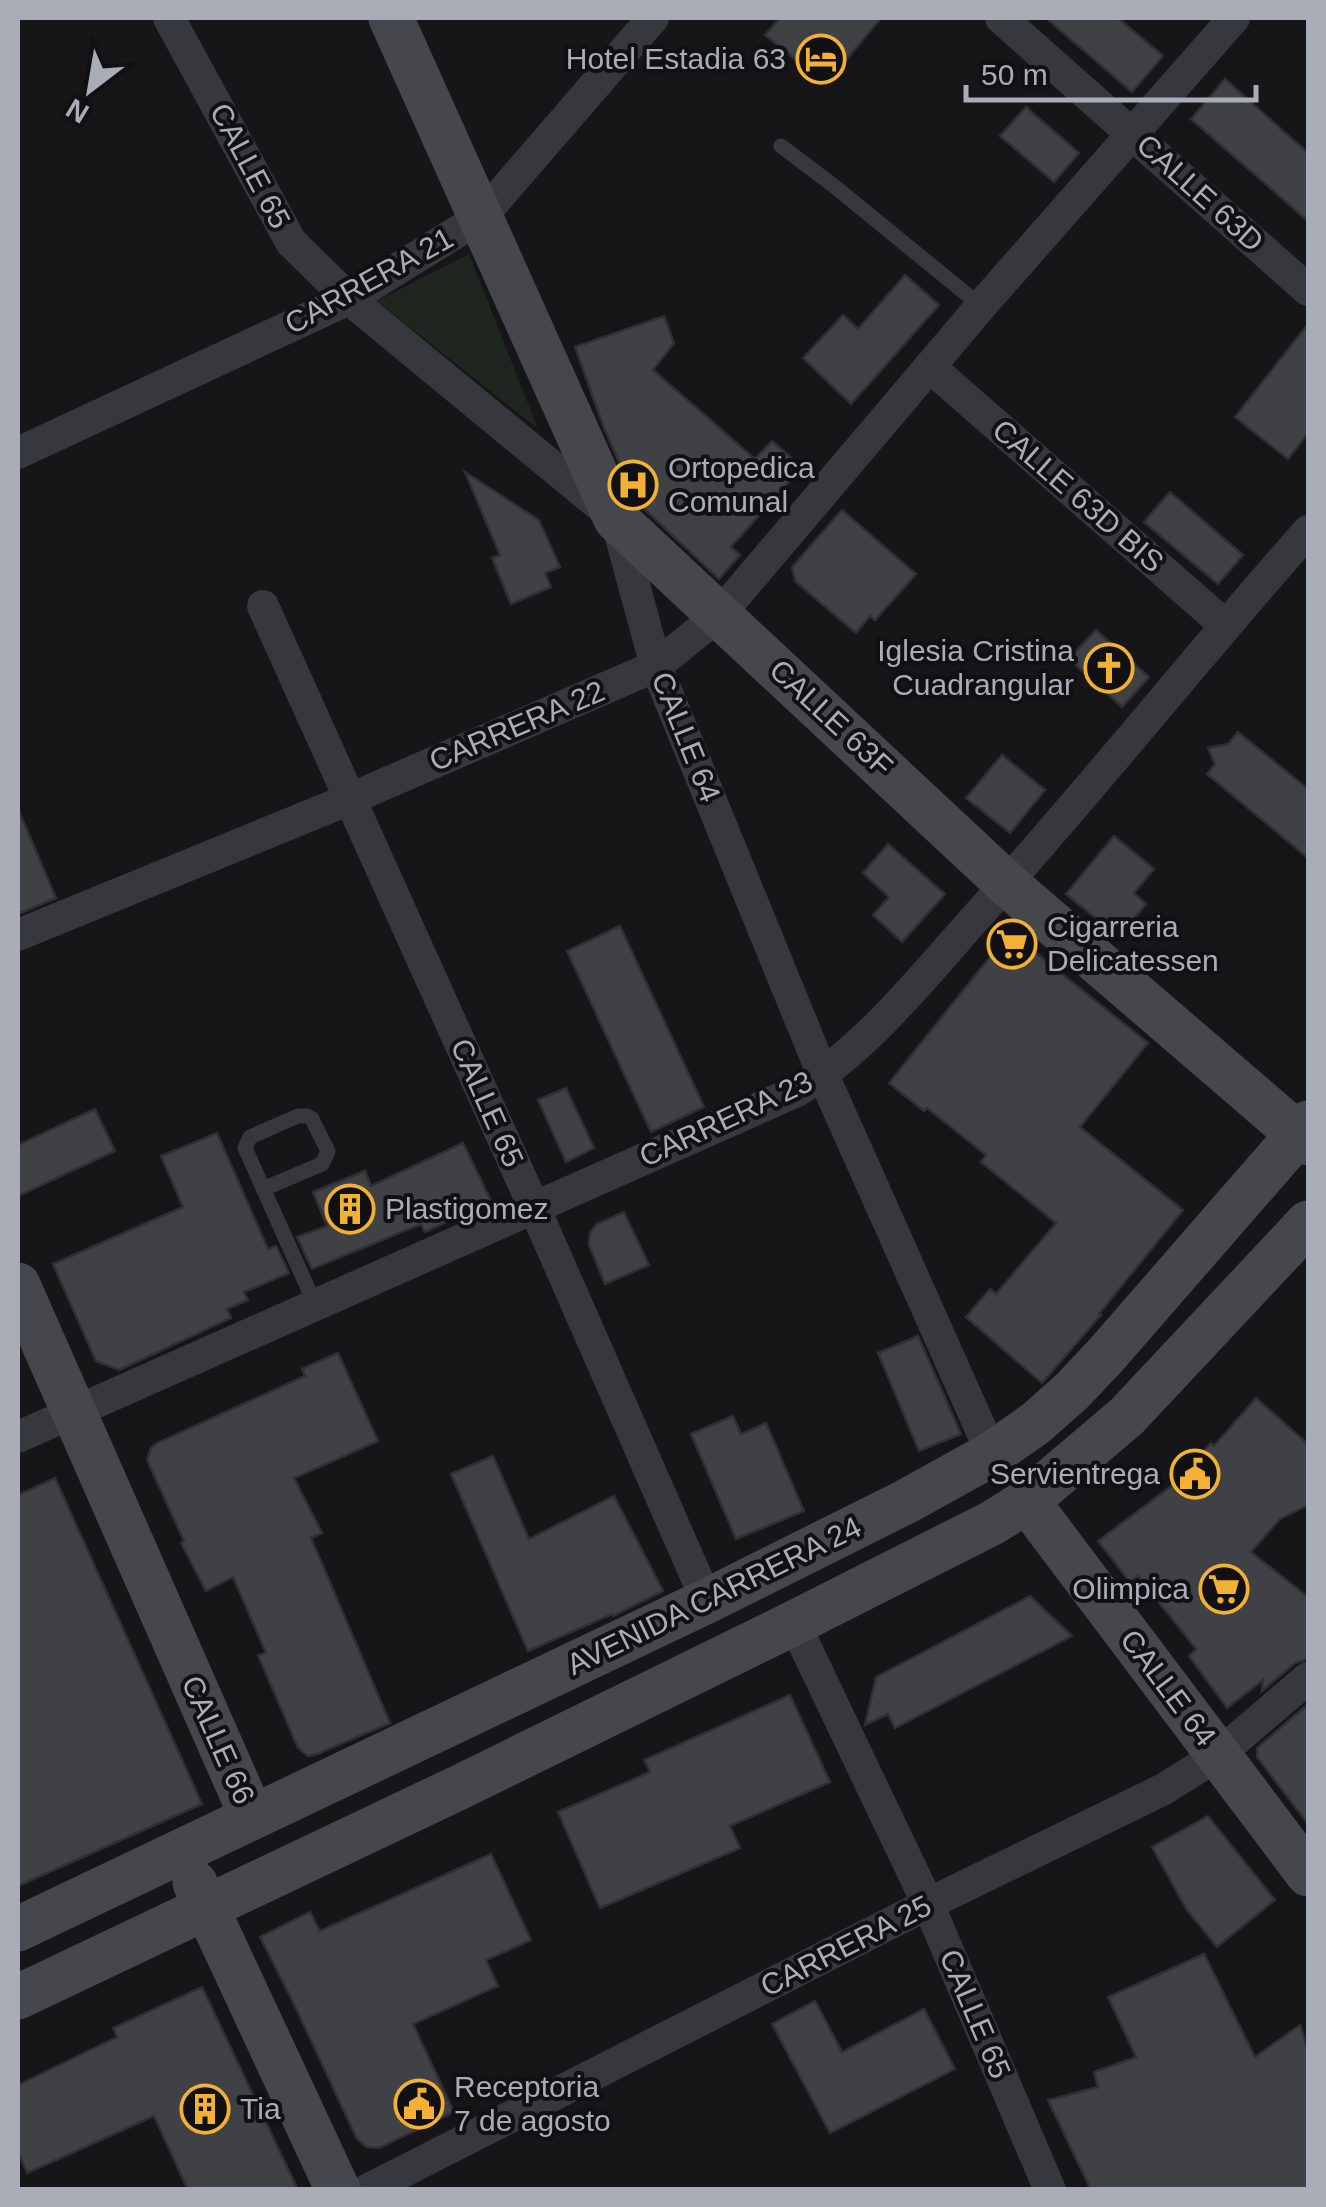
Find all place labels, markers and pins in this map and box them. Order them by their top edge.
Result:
hotel icon: Hotel Estadia 63 [795,33,847,85]
place label: Hotel Estadia 63 [566,42,786,75]
place label: Ortopedica Comunal [668,451,815,518]
hospital icon: Ortopedica Comunal [607,459,659,511]
place label: Iglesia Cristina Cuadrangular [877,634,1074,701]
church icon: Iglesia Cristina Cuadrangular [1083,642,1135,694]
place label: Cigarreria Delicatessen [1047,910,1219,977]
supermarket icon: Cigarreria Delicatessen [986,918,1038,970]
building icon: Plastigomez [324,1183,376,1235]
place label: Plastigomez [385,1192,548,1225]
public building icon: Servientrega [1169,1448,1221,1500]
place label: Servientrega [990,1457,1160,1490]
supermarket icon: Olimpica [1198,1563,1250,1615]
place label: Olimpica [1072,1572,1189,1605]
place label: Receptoria 7 de agosto [454,2070,611,2137]
public building icon: Receptoria 7 de agosto [393,2078,445,2130]
building icon: Tia [179,2083,231,2135]
place label: Tia [240,2092,281,2125]

